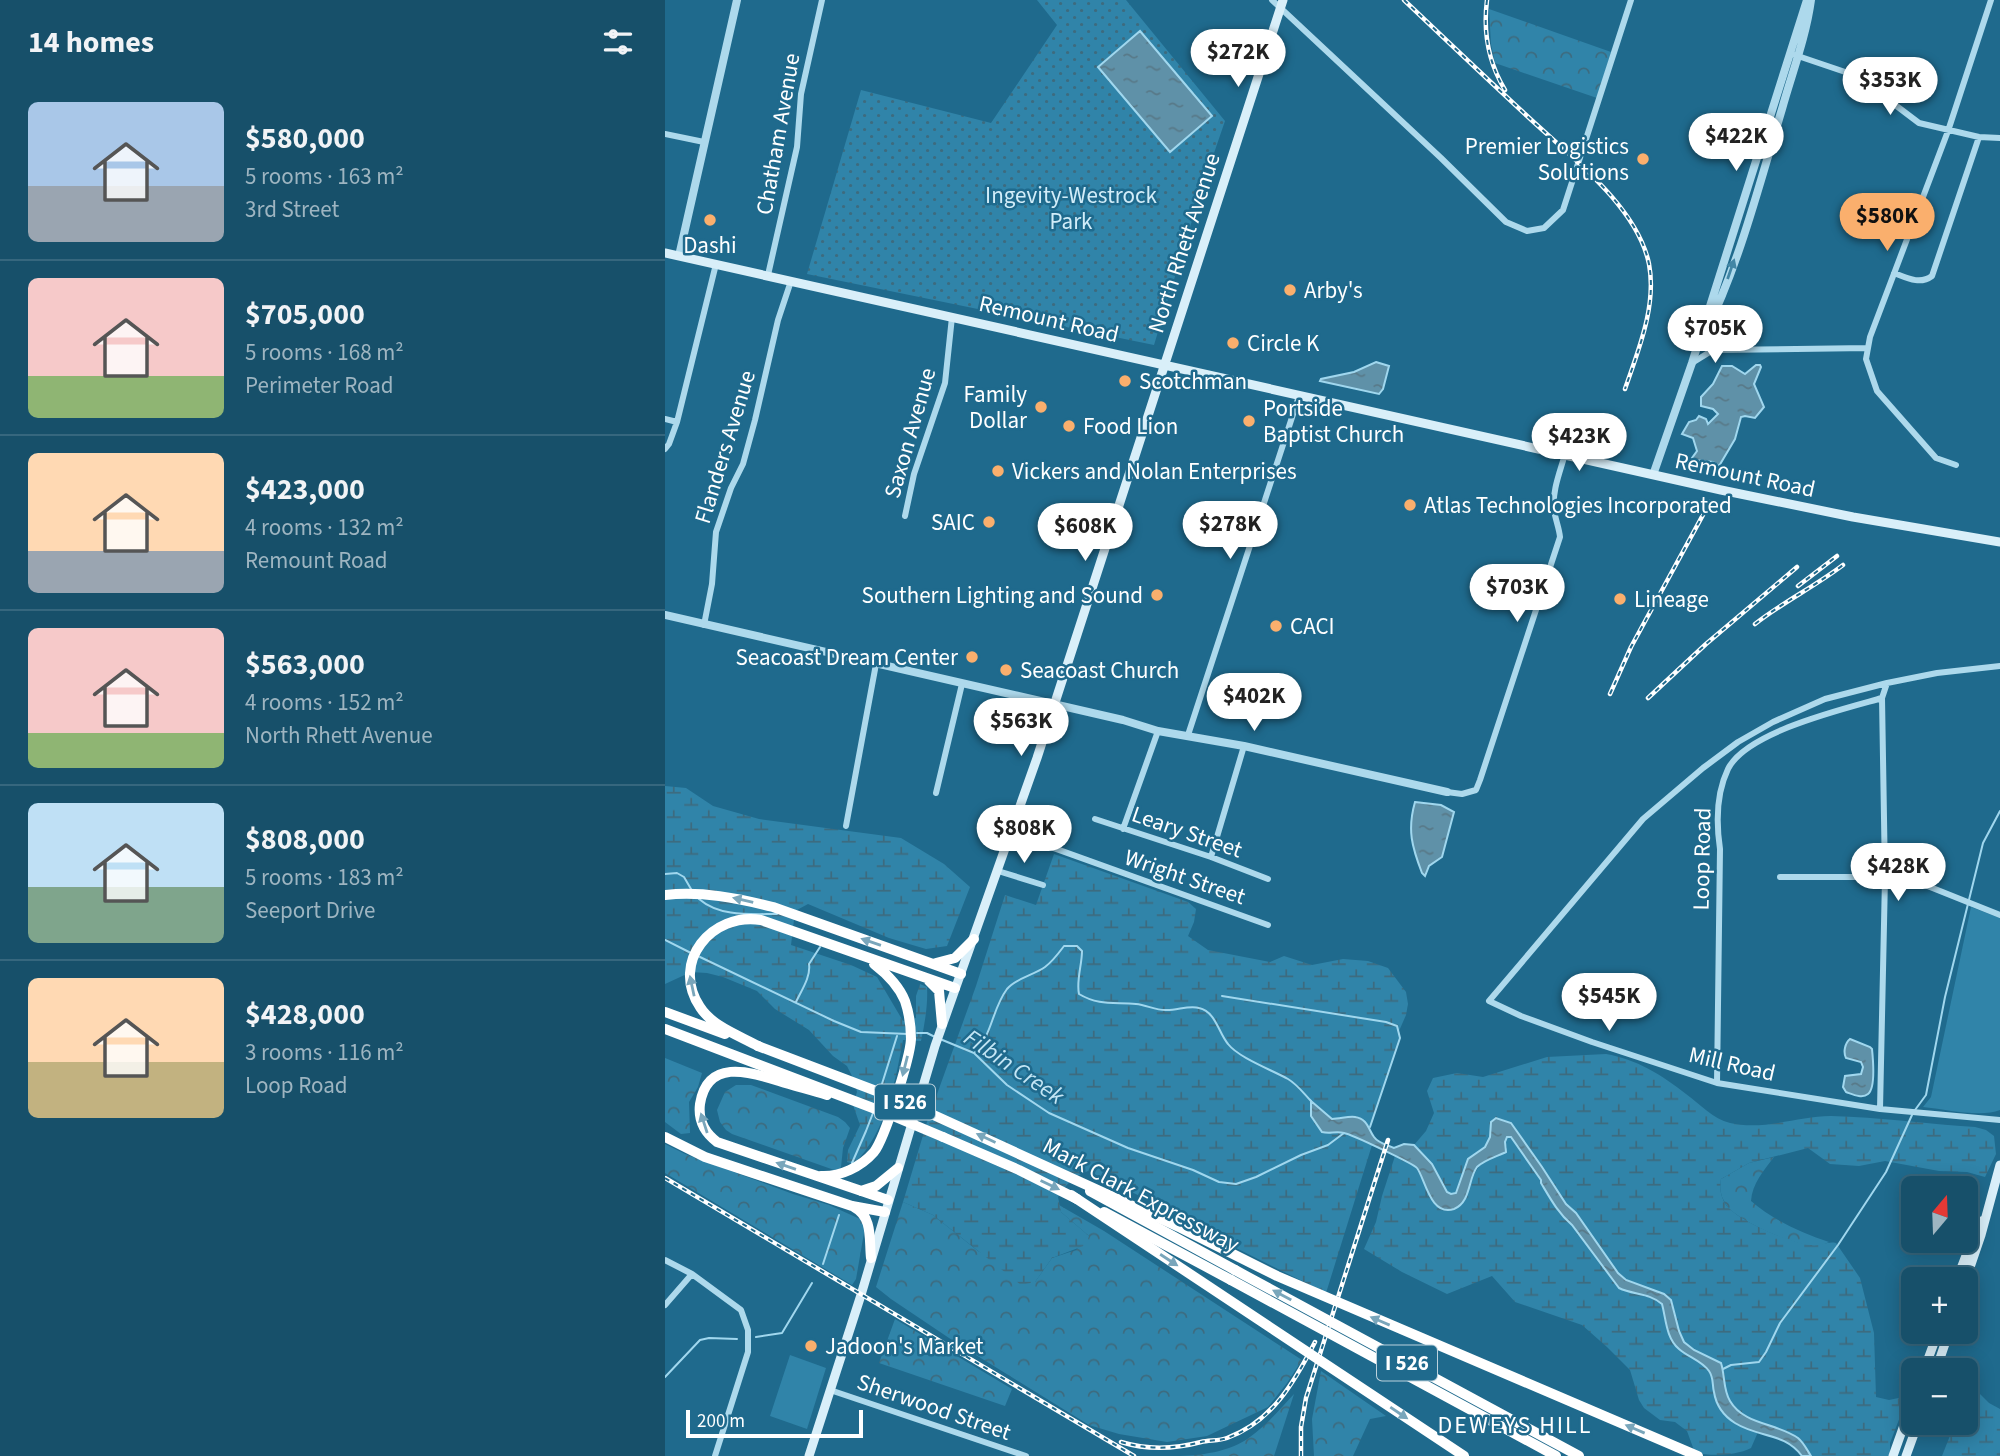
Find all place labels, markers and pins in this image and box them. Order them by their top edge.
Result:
pin: $272K [1189,29,1287,89]
pin: $353K [1841,58,1939,117]
pin: $422K [1687,114,1785,173]
place label: Premier Logistics Solutions [1465,130,1629,189]
marker: Premier Logistics Solutions [1635,151,1651,167]
pin: $580K [1838,194,1936,253]
marker: Dashi [702,212,718,228]
place label: Dashi [683,229,737,262]
place label: Arby's [1304,274,1363,307]
marker: Arby's [1282,282,1298,298]
pin: $705K [1666,306,1764,365]
place label: Circle K [1247,327,1320,360]
marker: Circle K [1225,335,1241,351]
place label: Scotchman [1139,365,1247,398]
marker: Scotchman [1117,373,1133,389]
place label: Family Dollar [963,378,1028,437]
place label: Portside Baptist Church [1263,392,1404,451]
marker: Family Dollar [1033,399,1049,415]
place label: Food Lion [1083,410,1178,443]
marker: Portside Baptist Church [1241,413,1257,429]
pin: $423K [1530,414,1628,473]
marker: Food Lion [1061,418,1077,434]
place label: Vickers and Nolan Enterprises [1012,455,1297,488]
marker: Vickers and Nolan Enterprises [990,463,1006,479]
place label: Atlas Technologies Incorporated [1424,489,1732,522]
marker: Atlas Technologies Incorporated [1402,497,1418,513]
pin: $278K [1181,502,1279,561]
pin: $608K [1036,504,1134,563]
place label: SAIC [931,506,975,539]
marker: SAIC [981,514,997,530]
pin: $703K [1468,564,1566,624]
place label: Southern Lighting and Sound [862,579,1143,612]
place label: Lineage [1634,583,1709,616]
marker: Southern Lighting and Sound [1149,587,1165,603]
marker: Lineage [1612,591,1628,607]
place label: CACI [1290,610,1335,643]
marker: CACI [1268,618,1284,634]
place label: Seacoast Dream Center [736,641,959,674]
marker: Seacoast Dream Center [964,649,980,665]
place label: Seacoast Church [1020,654,1179,687]
marker: Seacoast Church [998,662,1014,678]
pin: $402K [1205,674,1303,733]
pin: $563K [972,698,1070,758]
pin: $808K [975,806,1073,865]
pin: $428K [1849,844,1947,903]
pin: $545K [1560,974,1658,1033]
place label: Jadoon's Market [825,1330,984,1363]
marker: Jadoon's Market [803,1338,819,1354]

